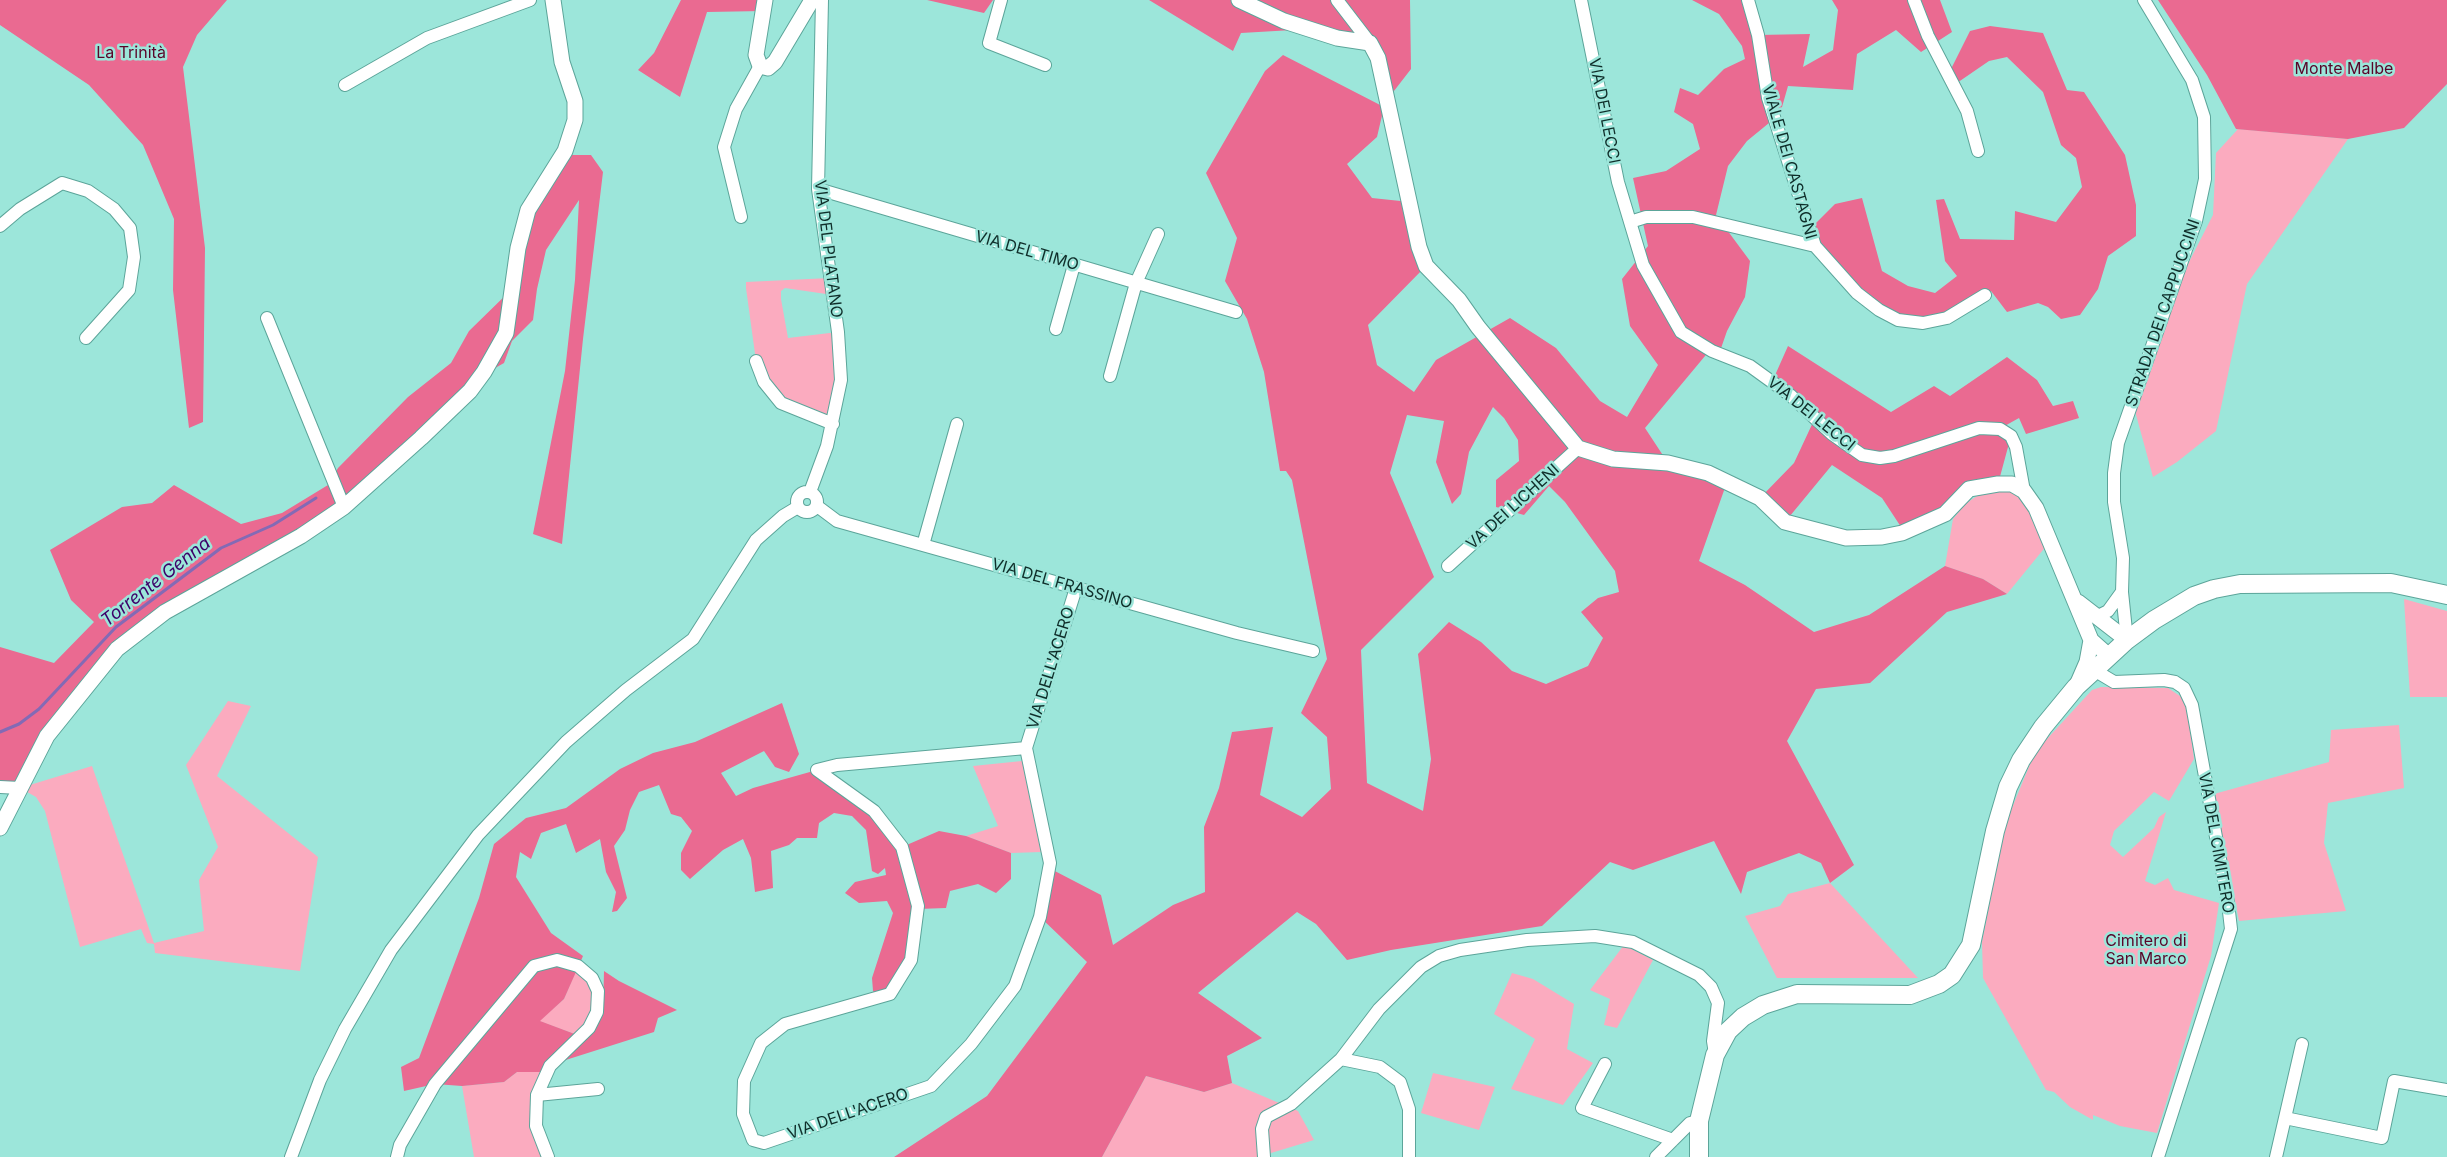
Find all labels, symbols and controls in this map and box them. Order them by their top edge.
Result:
park label: La Trinità [96,43,166,63]
street label: VIA DEI LECCI [1584,57,1624,165]
park label: Monte Malbe [2295,59,2393,79]
street label: VIALE DEI CASTAGNI [1758,82,1820,242]
street label: VIA DEL PLATANO [810,179,846,319]
street label: STRADA DEI CAPPUCCINI [2122,217,2204,409]
street label: VIA DEL TIMO [973,227,1081,275]
street label: VIA DEI LECCI [1763,373,1859,455]
street label: VA DEI LICHENI [1463,460,1563,554]
water label: Torrente Genna [97,533,215,631]
street label: VIA DEL FRASSINO [989,555,1135,613]
street label: VIA DELL'ACERO [1023,605,1079,731]
street label: VIA DEL CIMITERO [2194,771,2238,915]
park label: Cimitero di San Marco [2105,931,2187,969]
street label: VIA DELL'ACERO [785,1084,911,1144]

